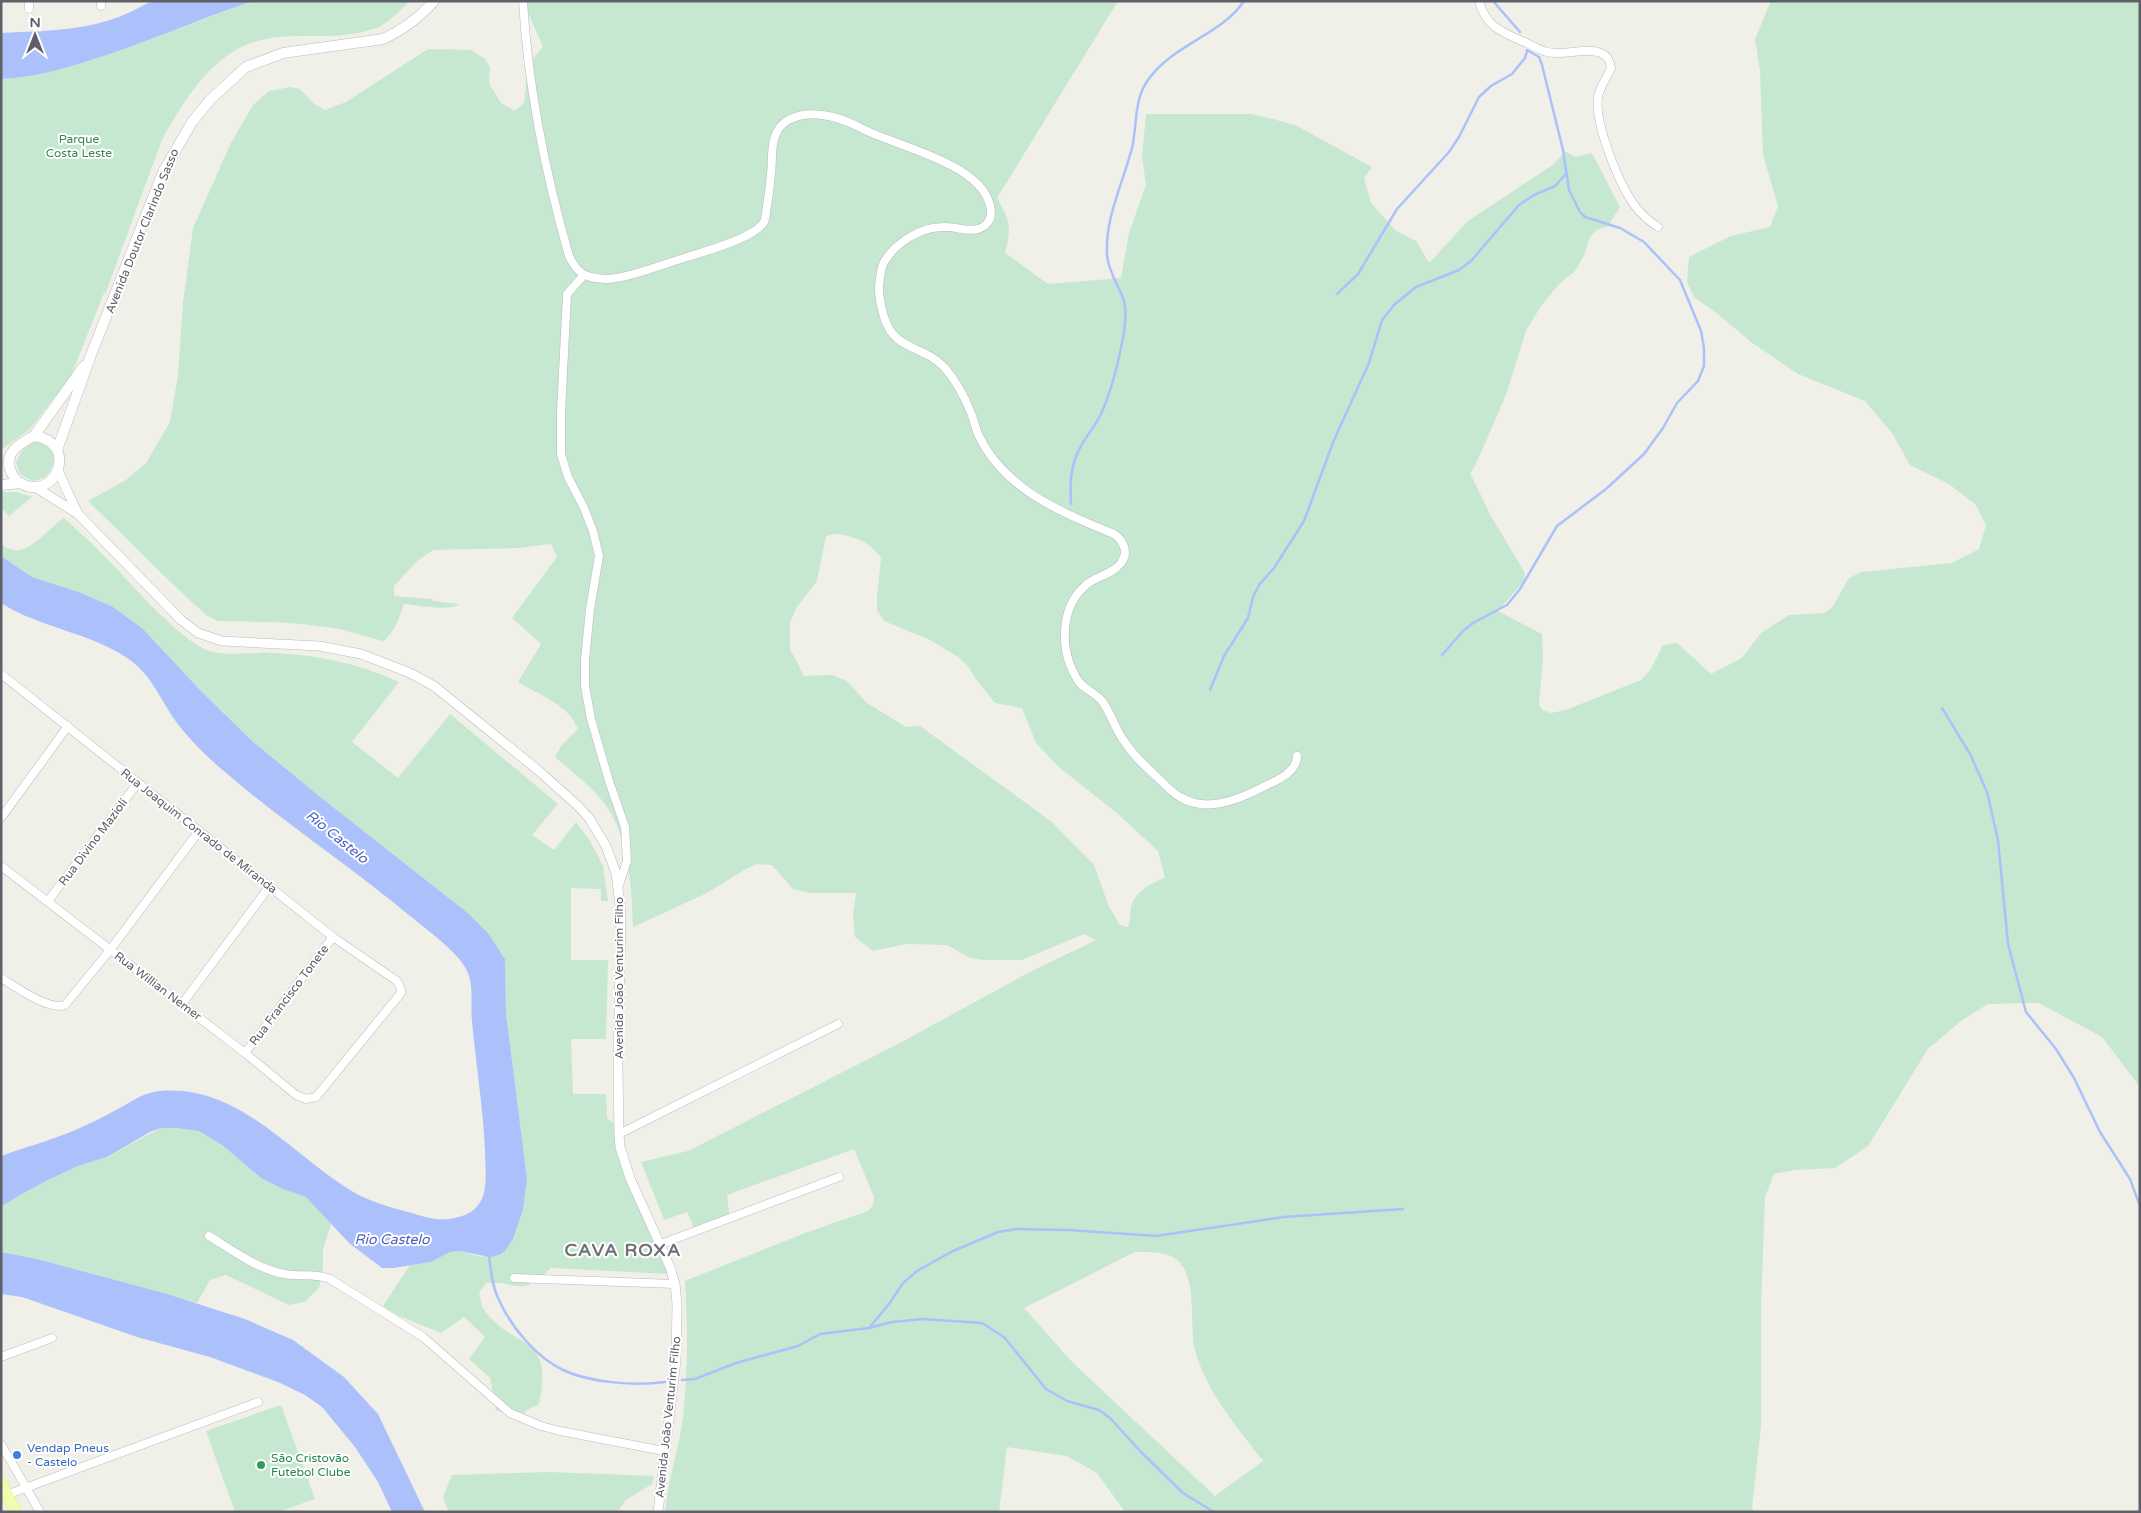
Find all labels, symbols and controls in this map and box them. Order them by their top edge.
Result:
north arrow [10,10,60,60]
text: N [29,14,41,31]
park label: Parque Costa Leste [46,132,112,160]
street label: Avenida Doutor Clarindo Sasso [103,147,181,315]
street label: Rua Joaquim Conrado de Miranda [118,766,280,896]
street label: Rua Divino Mazioli [56,796,130,888]
water label: Rio Castelo [302,807,373,868]
street label: Avenida João Venturim Filho [612,897,626,1059]
street label: Rua Francisco Tonete [247,942,332,1048]
street label: Rua Willian Nemer [112,949,205,1024]
water label: Rio Castelo [354,1231,431,1248]
district label: CAVA ROXA [565,1239,681,1261]
street label: Avenida João Venturim Filho [653,1336,683,1498]
place label: Vendap Pneus - Castelo [27,1441,109,1469]
marker: Vendap Pneus - Castelo [11,1449,23,1461]
place label: São Cristovão Futebol Clube [271,1451,351,1479]
marker: São Cristovão Futebol Clube [255,1459,267,1471]

